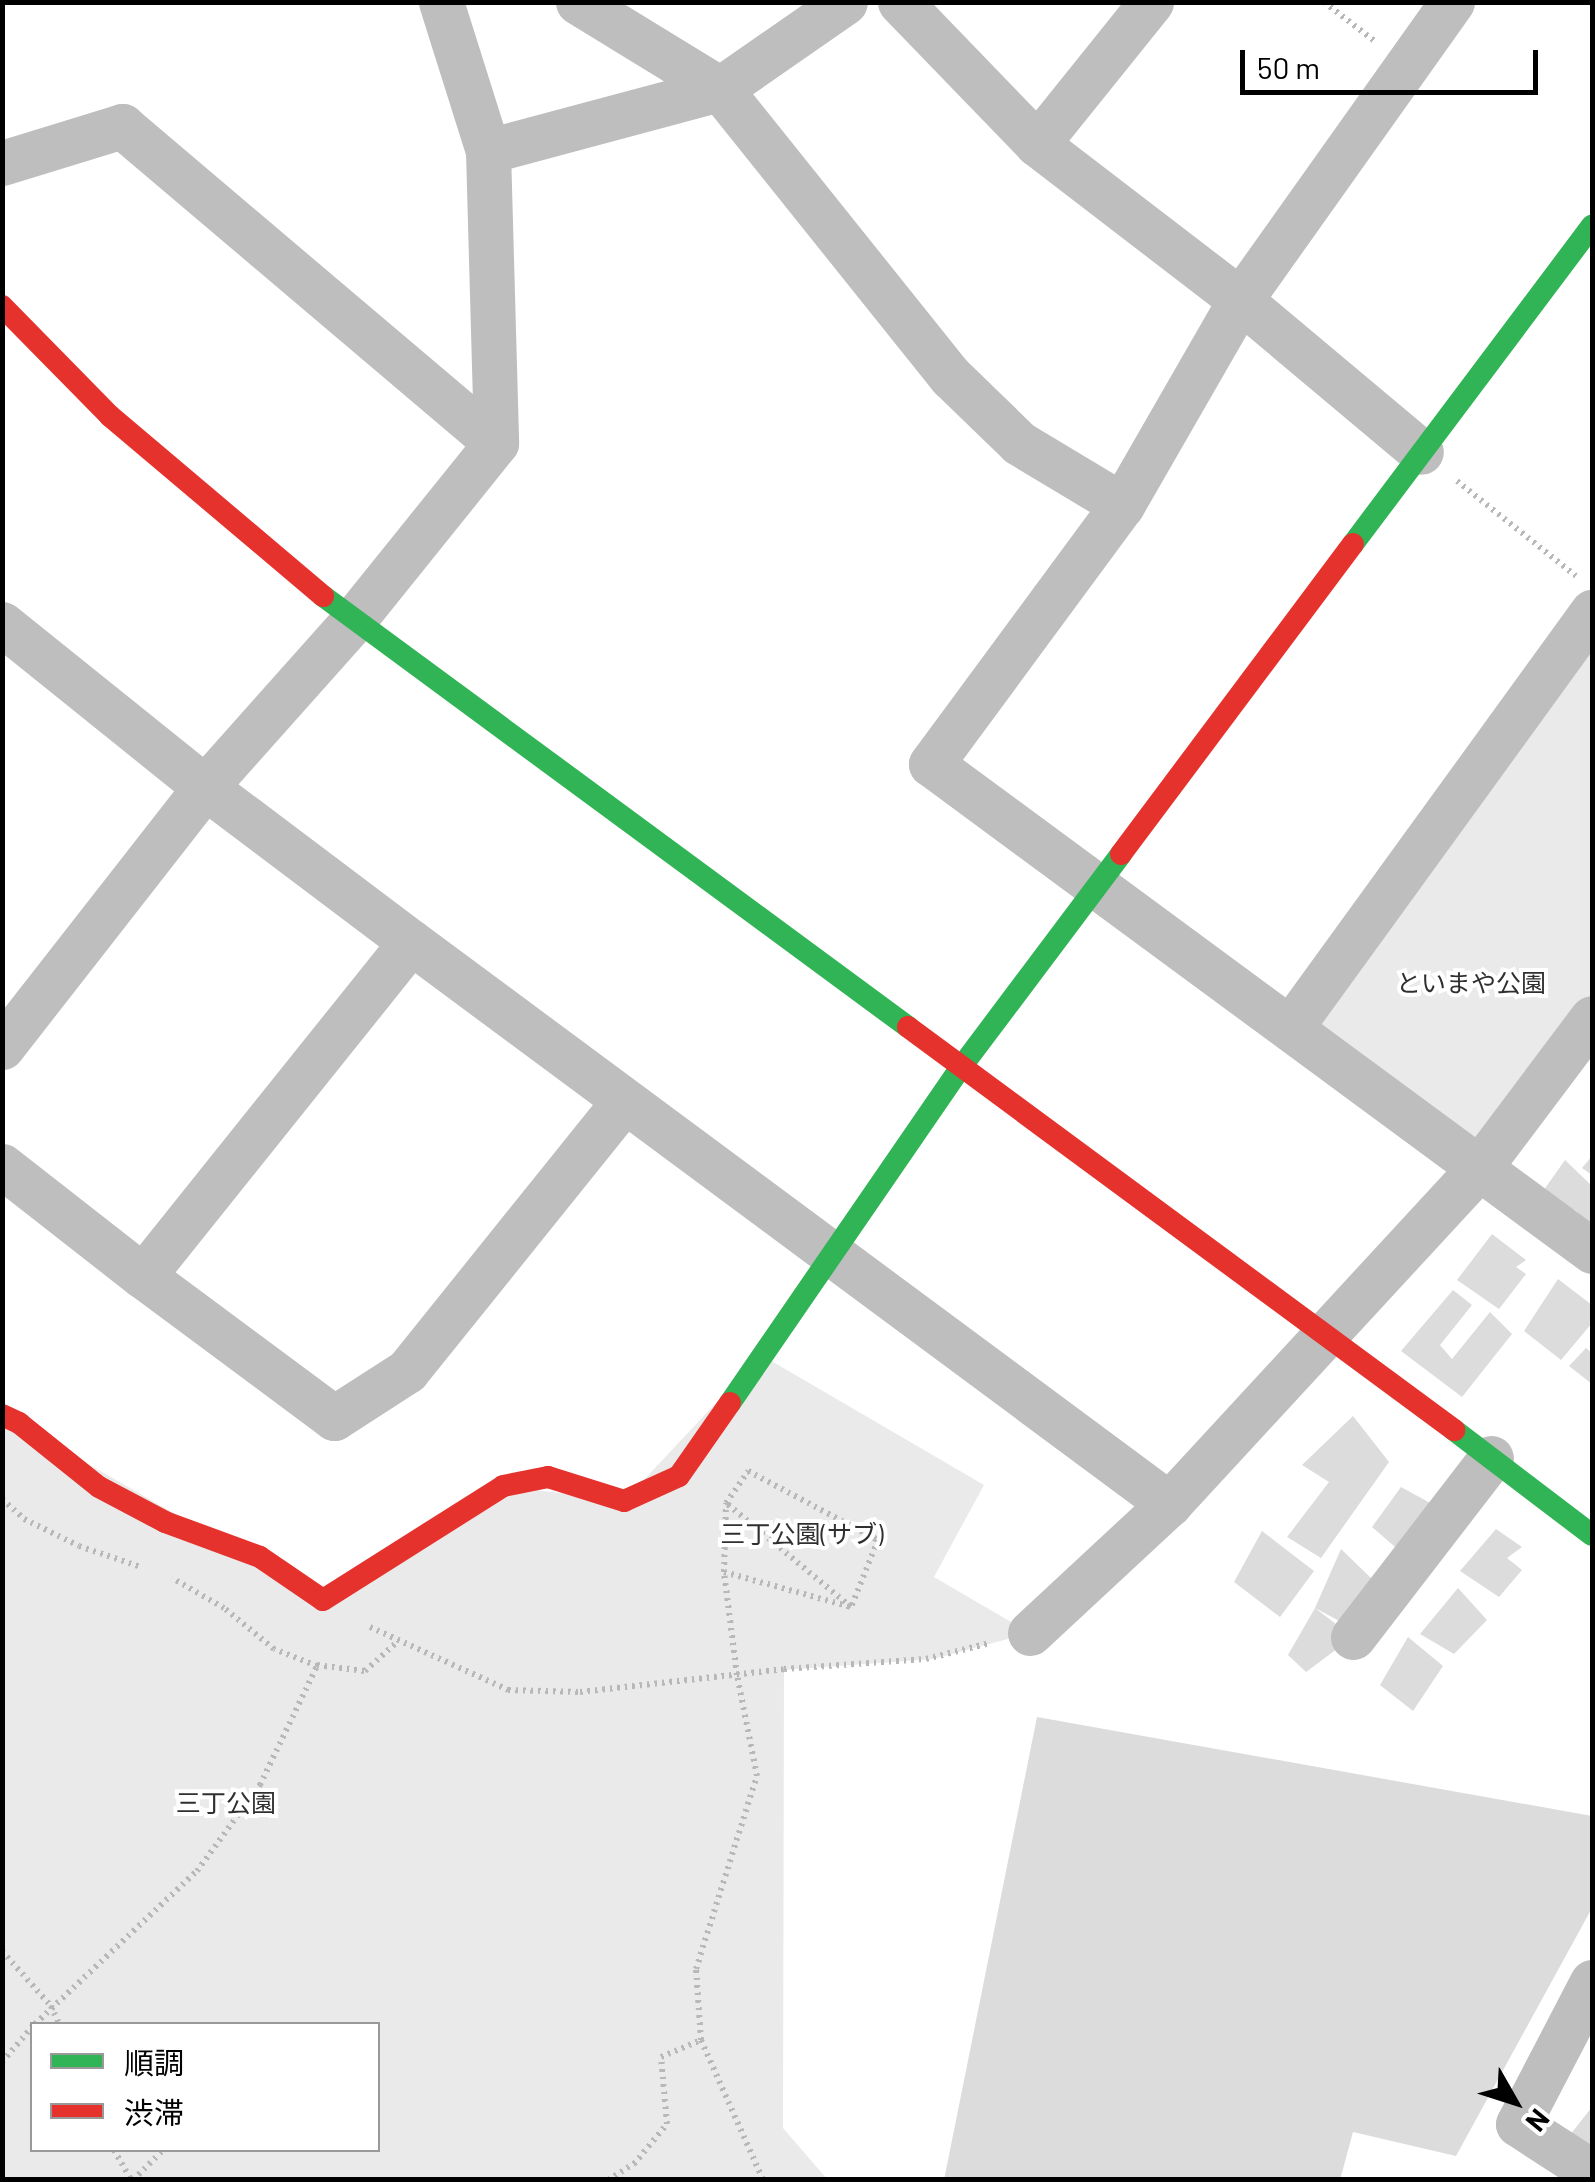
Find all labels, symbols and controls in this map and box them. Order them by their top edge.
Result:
scale bar [1245,30,1542,92]
text: 50 m [1257,49,1320,85]
park label: といまや公園 [1396,967,1546,997]
park label: 三丁公園(サブ) [720,1518,884,1548]
park label: 三丁公園 [176,1787,276,1817]
legend [30,2022,380,2152]
text: 順調 [124,2044,184,2080]
north arrow [1465,2052,1565,2152]
text: 渋滞 [124,2094,184,2130]
text: N [1519,2103,1557,2139]

